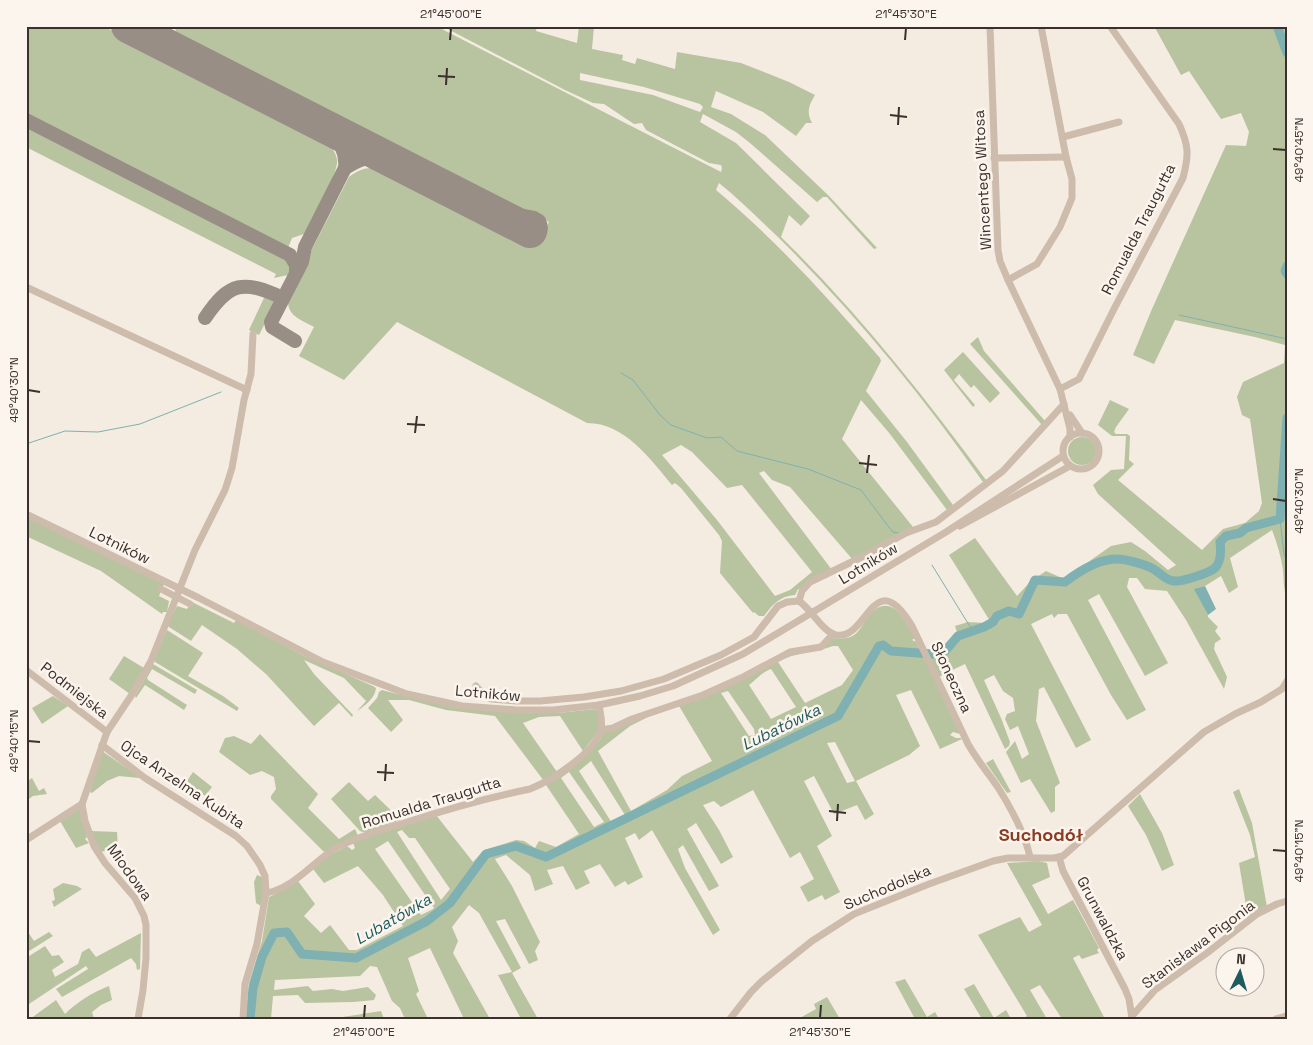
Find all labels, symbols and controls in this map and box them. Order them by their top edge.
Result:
text: 21°45'00"E [420,6,482,22]
text: 21°45'30"E [875,6,937,22]
street label: Wincentego Witosa [969,109,995,250]
text: 49°40'45"N [1291,118,1307,182]
street label: Romualda Traugutta [1097,160,1179,298]
text: 49°40'30"N [6,357,22,423]
text: 49°40'30"N [1291,468,1307,534]
street label: Lotników [86,522,154,568]
street label: Lotników [835,538,901,588]
street label: Słoneczna [927,638,977,716]
street label: Podmiejska [37,657,113,723]
street label: Lotników [454,681,522,705]
water label: Lubatówka [738,699,824,755]
text: 49°40'15"N [6,710,22,772]
street label: Ojca Anzelma Kubita [117,735,249,833]
street label: Romualda Traugutta [359,772,503,832]
text: 49°40'15"N [1291,820,1307,882]
district label: Suchodół [999,823,1084,846]
street label: Miodowa [103,840,157,904]
street label: Suchodolska [841,860,934,914]
street label: Grunwaldzka [1073,873,1133,963]
water label: Lubatówka [351,888,436,949]
street label: Stanisława Pigonia [1138,895,1259,993]
north arrow [1216,948,1266,998]
text: N [1236,950,1247,968]
text: 21°45'00"E [333,1024,395,1040]
text: 21°45'30"E [789,1024,851,1040]

